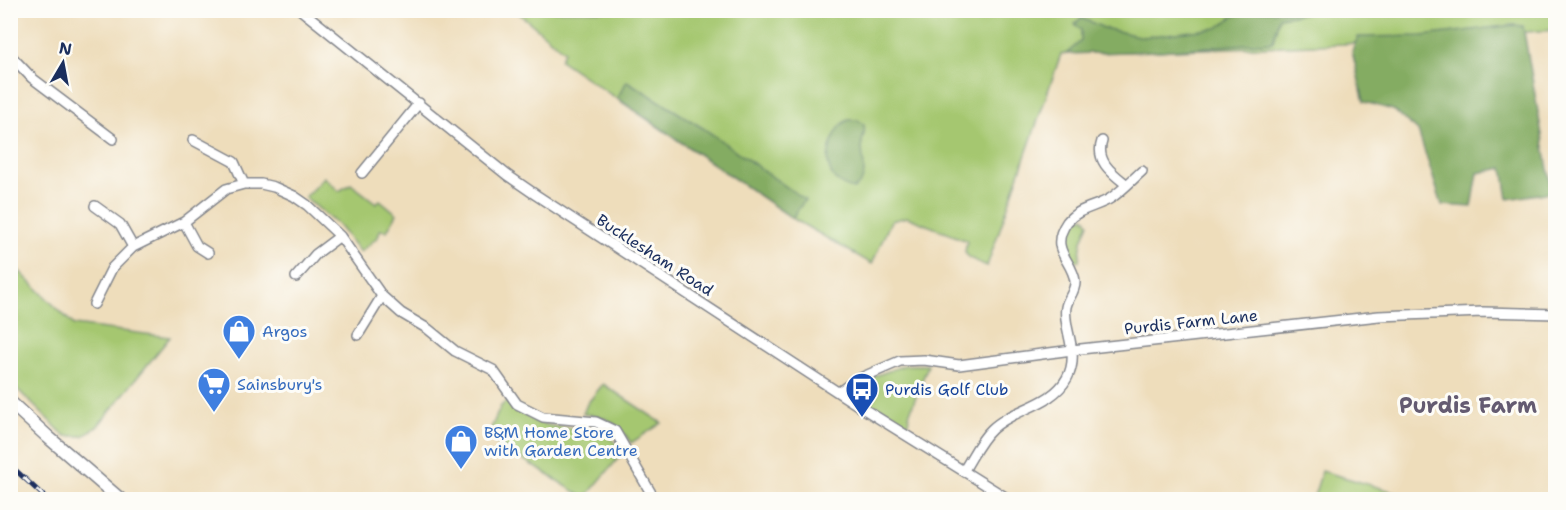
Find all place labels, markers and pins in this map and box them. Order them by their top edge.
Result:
shop icon: Argos [221,313,257,360]
place label: Argos [262,321,307,342]
supermarket icon: Sainsbury's [196,366,232,413]
bus stop icon: Purdis Golf Club [844,371,880,418]
place label: Sainsbury's [237,374,323,395]
place label: Purdis Golf Club [885,379,1008,400]
place label: B&M Home Store with Garden Centre [484,422,638,461]
shop icon: B&M Home Store with Garden Centre [443,423,479,470]

